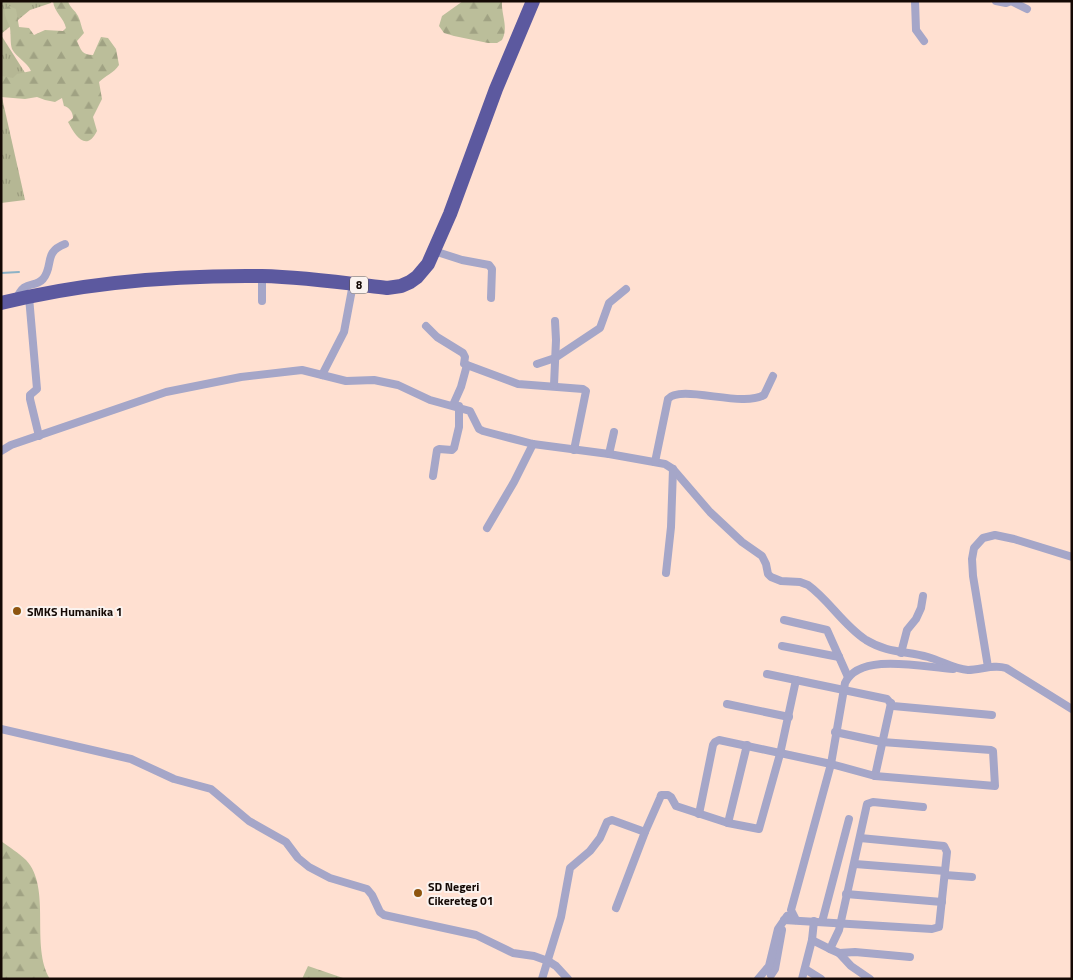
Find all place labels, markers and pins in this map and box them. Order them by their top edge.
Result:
place label: SMKS Humanika 1 [27,602,122,621]
marker: SMKS Humanika 1 [11,605,23,617]
place label: SD Negeri Cikereteg 01 [428,877,493,910]
marker: SD Negeri Cikereteg 01 [412,887,424,899]

